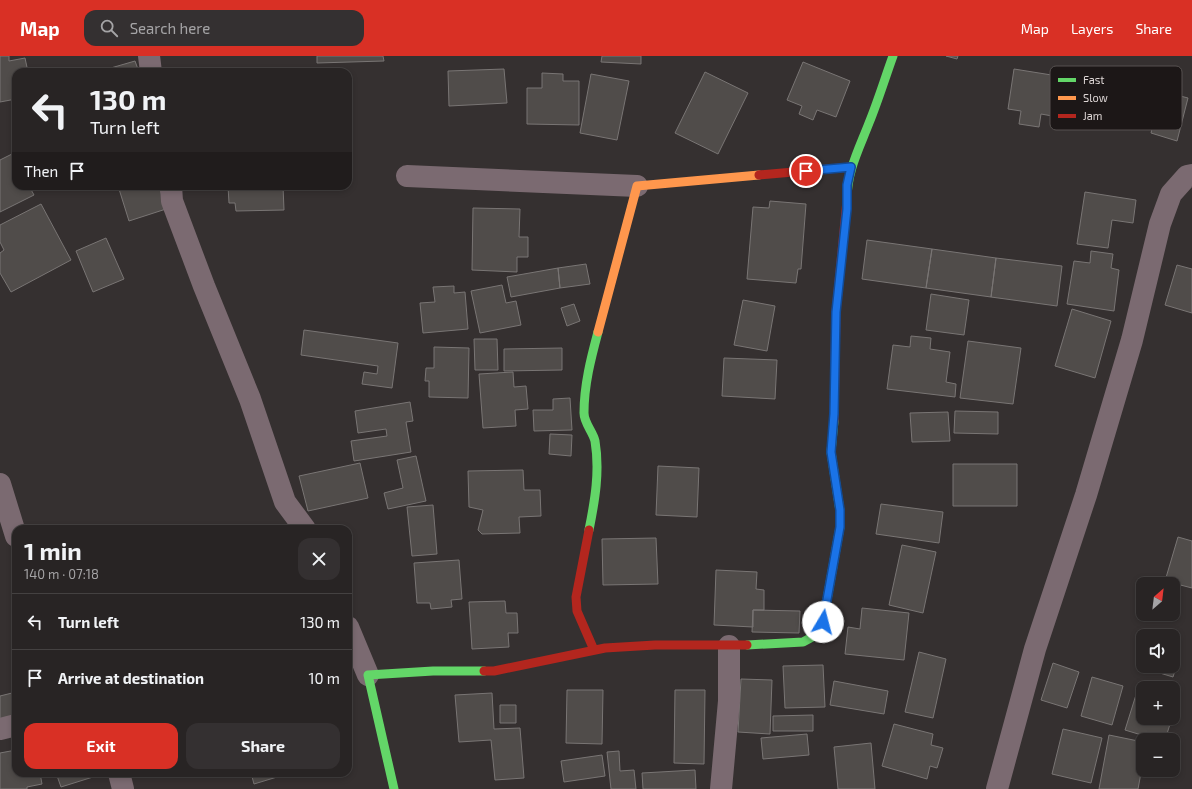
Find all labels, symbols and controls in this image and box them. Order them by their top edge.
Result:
search box [84,10,364,46]
text: Map [20,17,60,40]
icon: search [98,17,120,39]
text: Search here [130,19,210,37]
text: Map [1021,20,1049,37]
text: Layers [1071,20,1113,37]
text: Share [1135,20,1172,37]
legend [1050,66,1182,130]
text: Fast [1083,73,1105,86]
text: 130 m [90,82,166,116]
icon: left [24,84,76,136]
text: Slow [1083,91,1108,104]
text: Jam [1083,109,1102,122]
text: Turn left [90,116,160,138]
pin [789,154,823,188]
icon: arrive [66,160,88,182]
icon: arrive [795,160,817,182]
text: Then [24,162,58,180]
text: 1 min [24,536,82,565]
button: close [298,538,340,580]
text: 140 m · 07:18 [24,566,99,582]
north arrow [1136,577,1180,621]
map controls [1136,577,1180,777]
position arrow [802,601,844,643]
icon: left [24,611,46,633]
text: Turn left [58,613,119,631]
text: 130 m [300,613,340,631]
button: sound [1136,629,1180,673]
icon: arrive [24,667,46,689]
text: Arrive at destination [58,669,204,687]
text: 10 m [308,669,340,687]
button: + [1136,681,1180,725]
button: Exit [24,723,178,769]
button: Share [186,723,340,769]
button: − [1136,733,1180,777]

